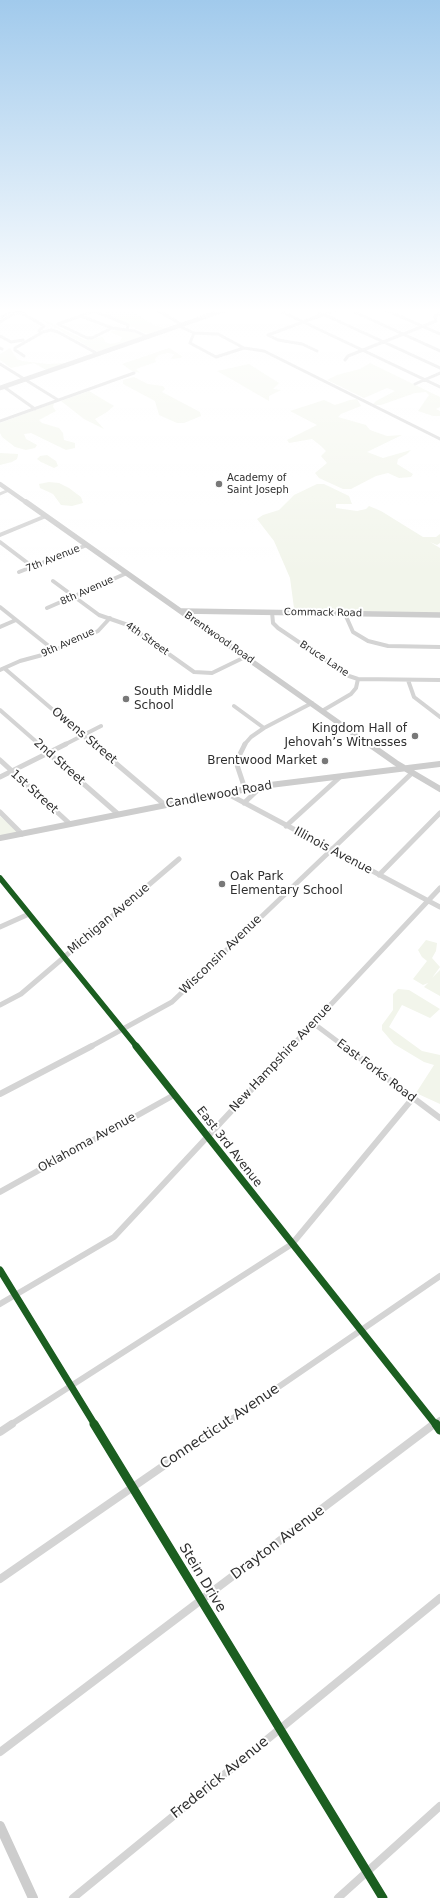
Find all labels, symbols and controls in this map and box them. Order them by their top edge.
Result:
place label: Academy of Saint Joseph [227,472,289,496]
marker: Academy of Saint Joseph [214,479,224,489]
street label: 7th Avenue [24,543,82,575]
street label: 8th Avenue [59,574,115,608]
street label: Commack Road [284,606,362,620]
street label: Brentwood Road [182,610,256,666]
street label: 4th Street [123,620,171,658]
street label: 9th Avenue [40,626,96,660]
street label: Bruce Lane [297,639,351,679]
place label: South Middle School [134,685,212,713]
marker: South Middle School [121,694,131,704]
street label: Owens Street [48,705,120,767]
place label: Kingdom Hall of Jehovah’s Witnesses [284,722,407,750]
marker: Kingdom Hall of Jehovah’s Witnesses [410,731,420,741]
street label: 2nd Street [30,736,88,788]
place label: Brentwood Market [207,754,317,768]
marker: Brentwood Market [320,756,330,766]
street label: 1st Street [7,767,61,817]
street label: Candlewood Road [165,779,273,811]
street label: Illinois Avenue [291,824,375,878]
place label: Oak Park Elementary School [230,870,343,898]
marker: Oak Park Elementary School [217,879,227,889]
street label: Michigan Avenue [65,881,153,957]
street label: Wisconsin Avenue [177,912,265,998]
street label: New Hampshire Avenue [227,1001,335,1115]
street label: East Forks Road [333,1036,419,1106]
street label: East 3rd Avenue [193,1104,265,1190]
street label: Oklahoma Avenue [36,1110,138,1176]
street label: Connecticut Avenue [157,1381,283,1473]
street label: Drayton Avenue [228,1502,328,1584]
street label: Stein Drive [175,1540,229,1616]
street label: Frederick Avenue [168,1734,272,1822]

